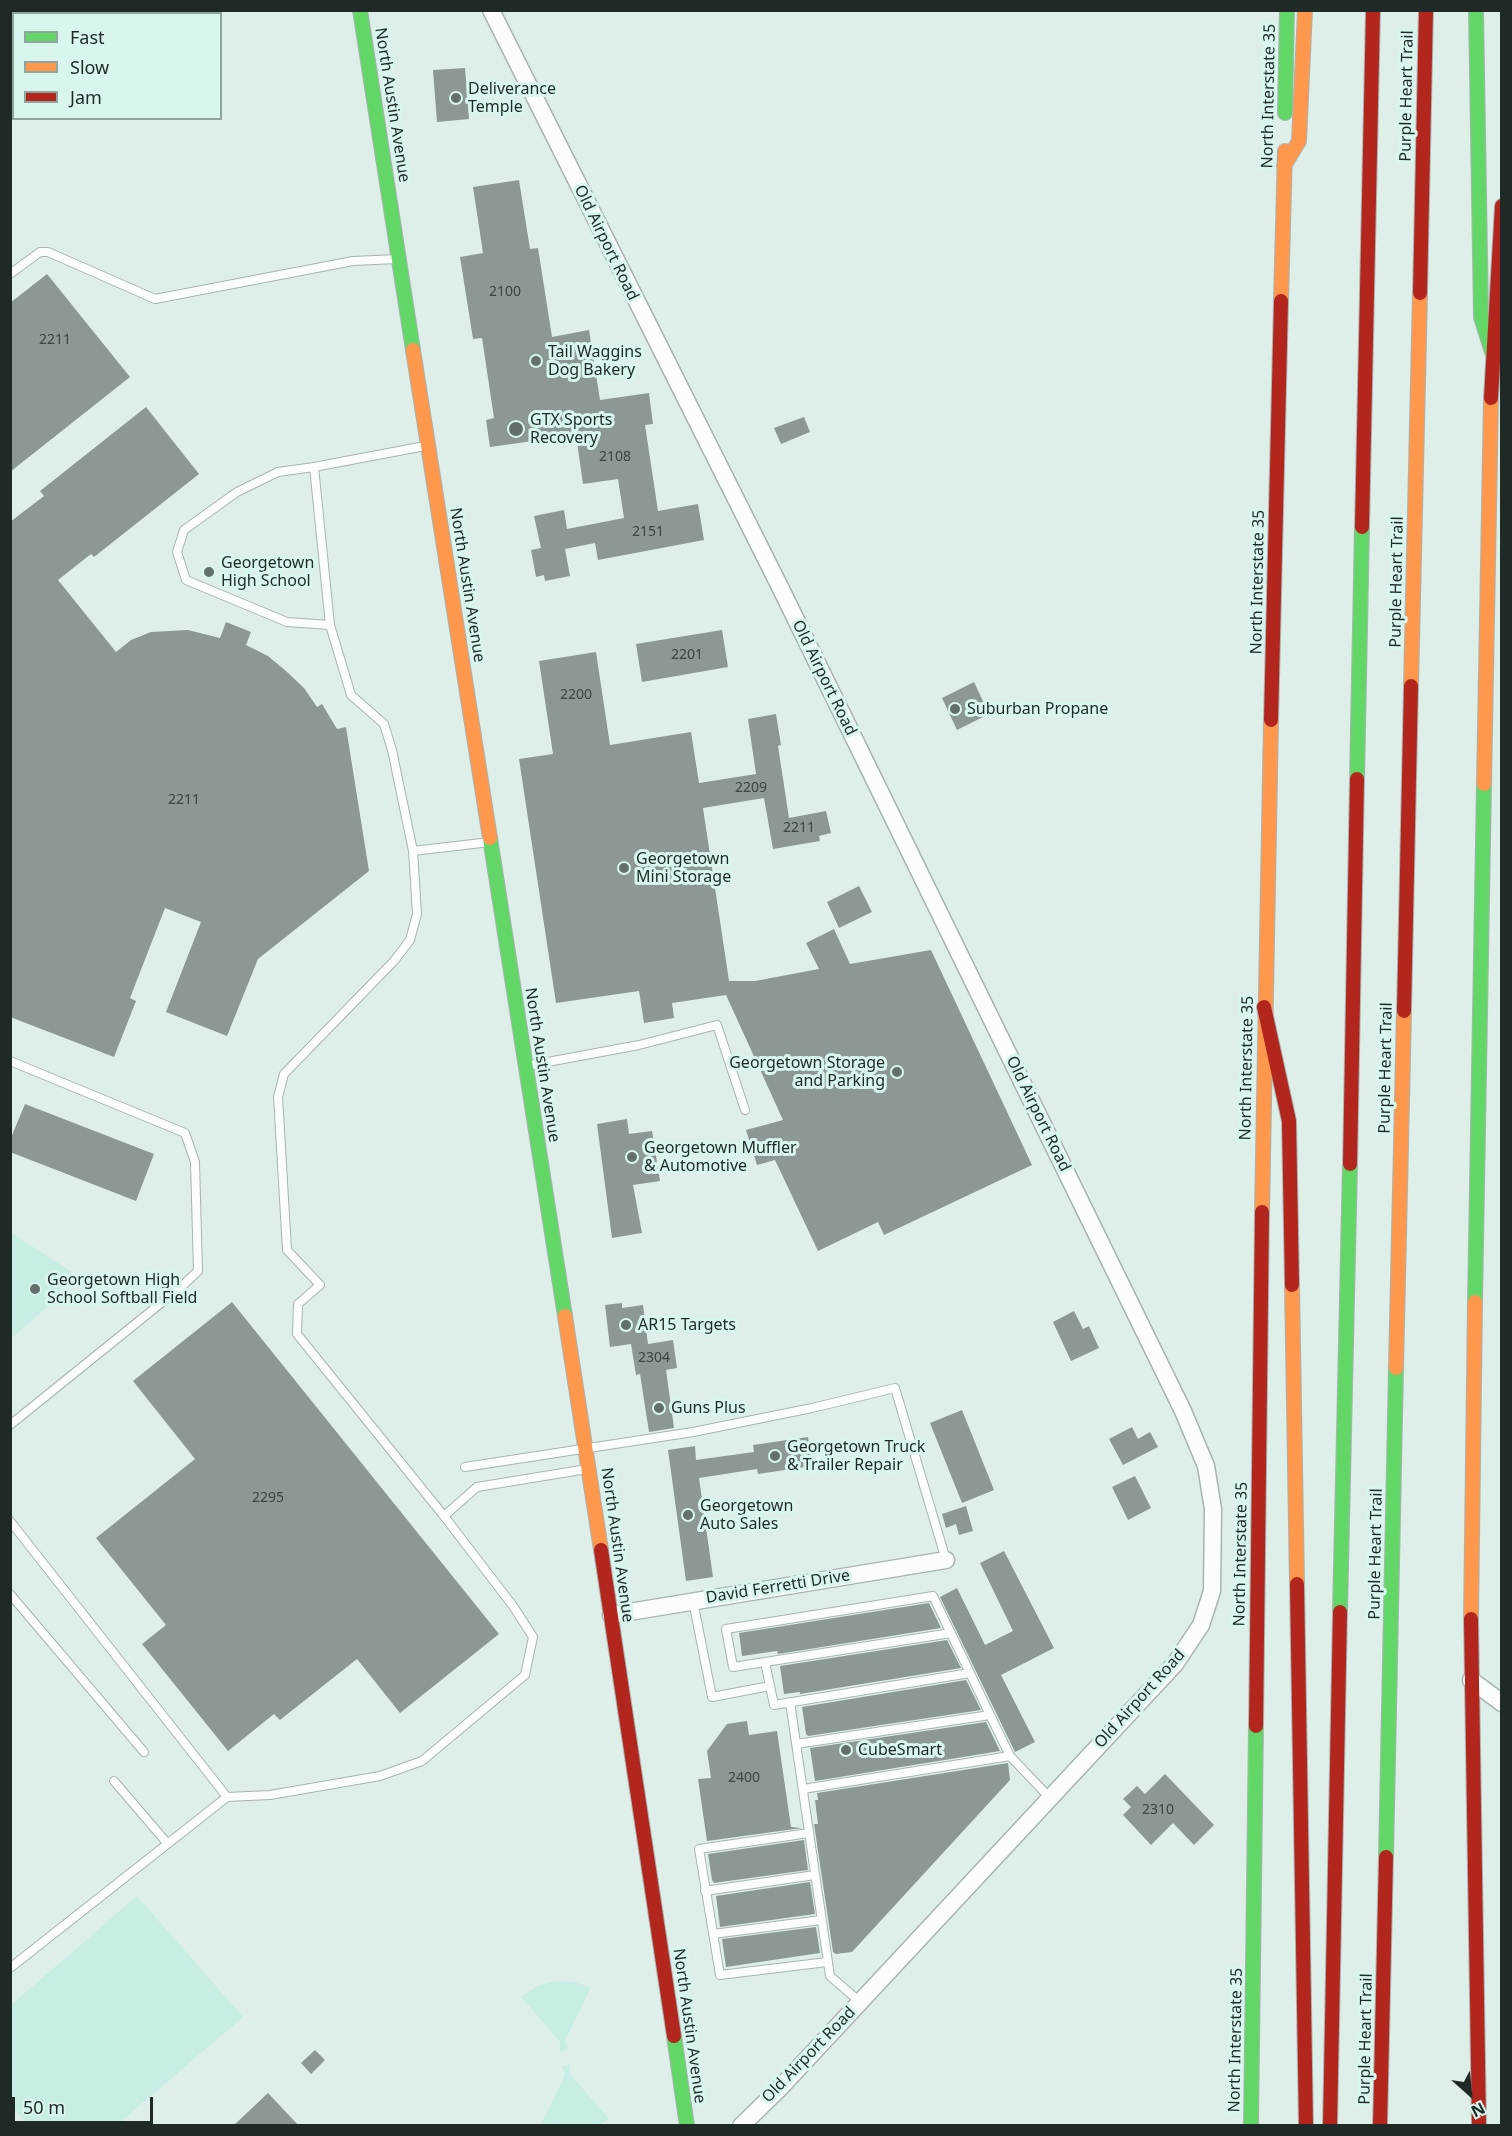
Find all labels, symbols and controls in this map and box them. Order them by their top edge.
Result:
legend [12,12,222,120]
street label: North Interstate 35 [1258,24,1280,168]
text: Fast [70,25,105,49]
street label: North Austin Avenue [370,26,414,184]
street label: Purple Heart Trail [1396,30,1418,162]
text: Slow [70,55,109,79]
place label: Deliverance Temple [468,79,556,117]
text: Jam [70,85,102,109]
marker: Deliverance Temple [449,91,463,105]
street label: Old Airport Road [570,182,642,304]
house number: 2100 [489,284,521,300]
house number: 2211 [39,332,71,348]
place label: Tail Waggins Dog Bakery [548,342,642,380]
marker: Tail Waggins Dog Bakery [529,354,543,368]
place label: GTX Sports Recovery [530,410,612,448]
marker: GTX Sports Recovery [507,420,525,438]
house number: 2108 [599,449,631,465]
street label: North Austin Avenue [445,506,489,664]
street label: North Interstate 35 [1247,510,1269,654]
street label: Purple Heart Trail [1386,516,1408,648]
house number: 2151 [632,524,664,540]
place label: Georgetown High School [221,553,314,591]
marker: Georgetown High School [202,565,216,579]
street label: Old Airport Road [788,617,860,739]
house number: 2201 [671,647,703,663]
house number: 2200 [560,687,592,703]
place label: Suburban Propane [967,699,1108,719]
marker: Suburban Propane [948,702,962,716]
house number: 2209 [735,780,767,796]
house number: 2211 [168,792,200,808]
house number: 2211 [783,820,815,836]
place label: Georgetown Mini Storage [636,849,731,887]
marker: Georgetown Mini Storage [617,861,631,875]
street label: North Austin Avenue [520,986,564,1144]
street label: North Interstate 35 [1236,996,1258,1140]
street label: Purple Heart Trail [1375,1002,1397,1134]
place label: Georgetown Storage and Parking [729,1053,885,1091]
street label: Old Airport Road [1002,1053,1074,1175]
marker: Georgetown Storage and Parking [890,1065,904,1079]
place label: Georgetown Muffler & Automotive [644,1138,797,1176]
marker: Georgetown Muffler & Automotive [625,1150,639,1164]
place label: Georgetown High School Softball Field [47,1270,197,1308]
marker: Georgetown High School Softball Field [28,1282,42,1296]
place label: AR15 Targets [638,1315,736,1335]
marker: AR15 Targets [619,1318,633,1332]
house number: 2304 [638,1350,670,1366]
place label: Guns Plus [671,1398,746,1418]
marker: Guns Plus [652,1401,666,1415]
place label: Georgetown Truck & Trailer Repair [787,1437,925,1475]
marker: Georgetown Truck & Trailer Repair [768,1449,782,1463]
street label: North Austin Avenue [597,1466,637,1624]
street label: North Interstate 35 [1230,1482,1252,1626]
street label: Purple Heart Trail [1365,1488,1387,1620]
house number: 2295 [252,1490,284,1506]
place label: Georgetown Auto Sales [700,1496,793,1534]
marker: Georgetown Auto Sales [681,1508,695,1522]
street label: David Ferretti Drive [705,1566,851,1608]
street label: Old Airport Road [1091,1646,1189,1752]
place label: CubeSmart [858,1740,942,1760]
marker: CubeSmart [839,1743,853,1757]
house number: 2400 [728,1770,760,1786]
house number: 2310 [1142,1802,1174,1818]
street label: North Austin Avenue [669,1947,709,2105]
street label: North Interstate 35 [1225,1968,1247,2112]
street label: Purple Heart Trail [1355,1973,1377,2105]
street label: Old Airport Road [758,2003,860,2107]
north arrow [1440,2064,1500,2124]
scale bar [15,2085,156,2123]
text: 50 m [23,2095,65,2119]
text: N [1467,2097,1489,2123]

